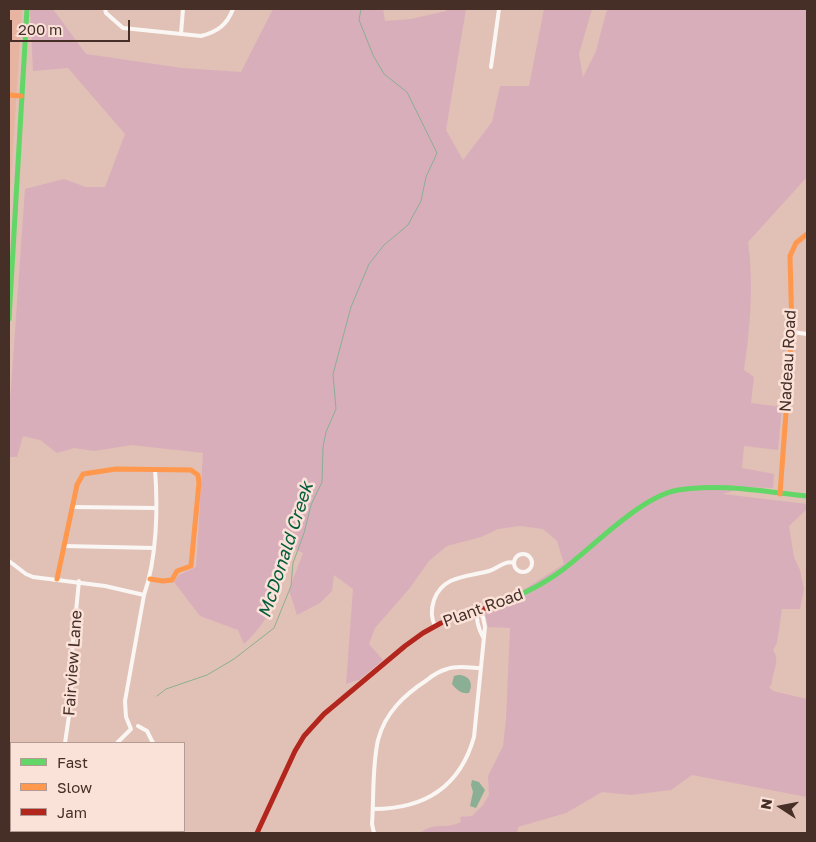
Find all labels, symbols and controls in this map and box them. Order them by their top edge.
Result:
scale bar [12,10,132,42]
text: 200 m [18,20,62,38]
street label: Nadeau Road [776,309,800,413]
water label: McDonald Creek [254,480,318,620]
street label: Plant Road [440,585,526,631]
street label: Fairview Lane [60,609,86,717]
legend [10,742,185,832]
text: Fast [57,753,88,771]
text: Slow [57,778,92,796]
north arrow [756,782,806,832]
text: N [756,797,775,811]
text: Jam [57,803,87,821]

